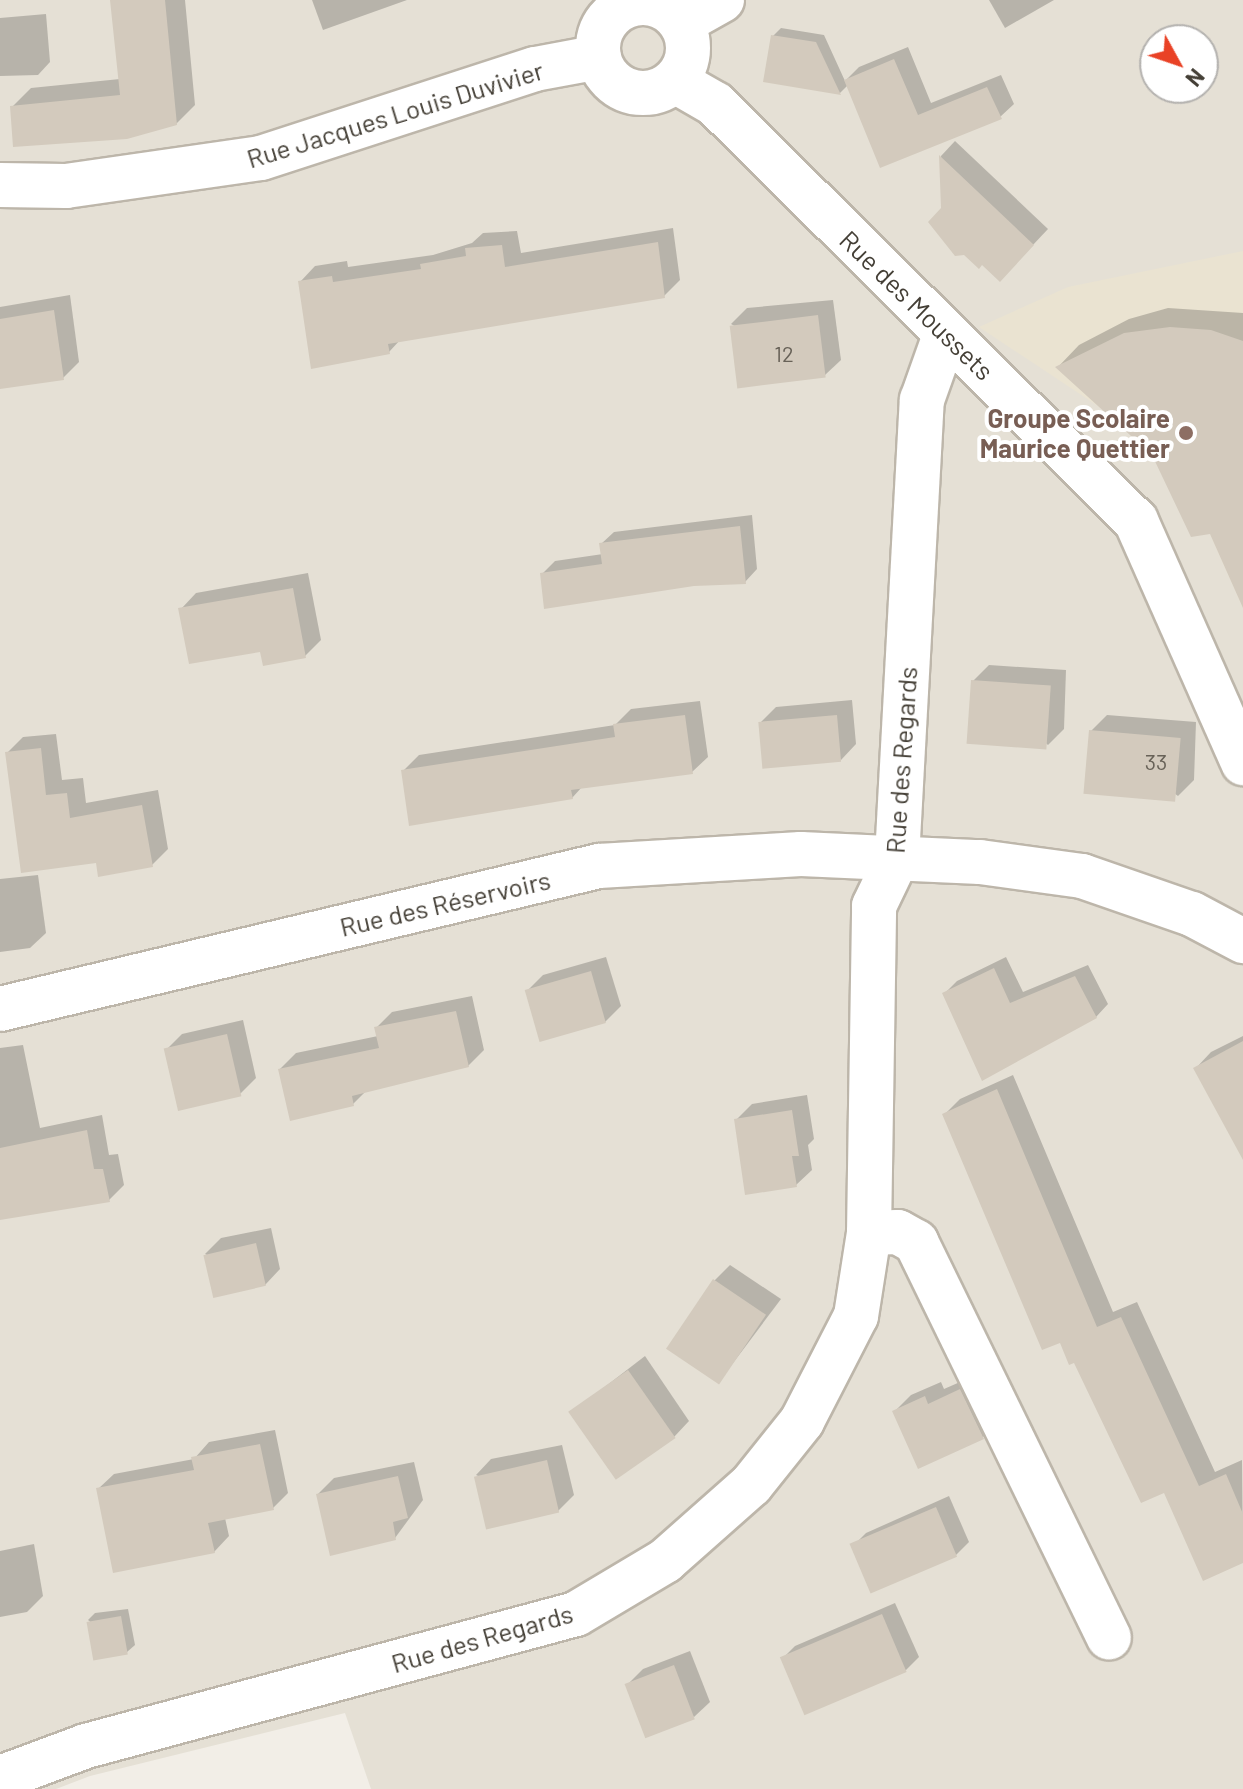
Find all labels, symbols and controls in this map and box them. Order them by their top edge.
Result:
north arrow [1139,24,1219,104]
street label: Rue Jacques Louis Duvivier [243,54,547,174]
text: N [1181,64,1211,92]
street label: Rue des Moussets [834,224,1000,386]
house number: 12 [774,341,794,367]
place label: Groupe Scolaire Maurice Quettier [980,402,1170,464]
marker: Groupe Scolaire Maurice Quettier [1177,424,1195,442]
street label: Rue des Regards [879,665,923,855]
house number: 33 [1145,749,1167,775]
street label: Rue des Réservoirs [337,864,553,942]
street label: Rue des Regards [388,1597,576,1679]

